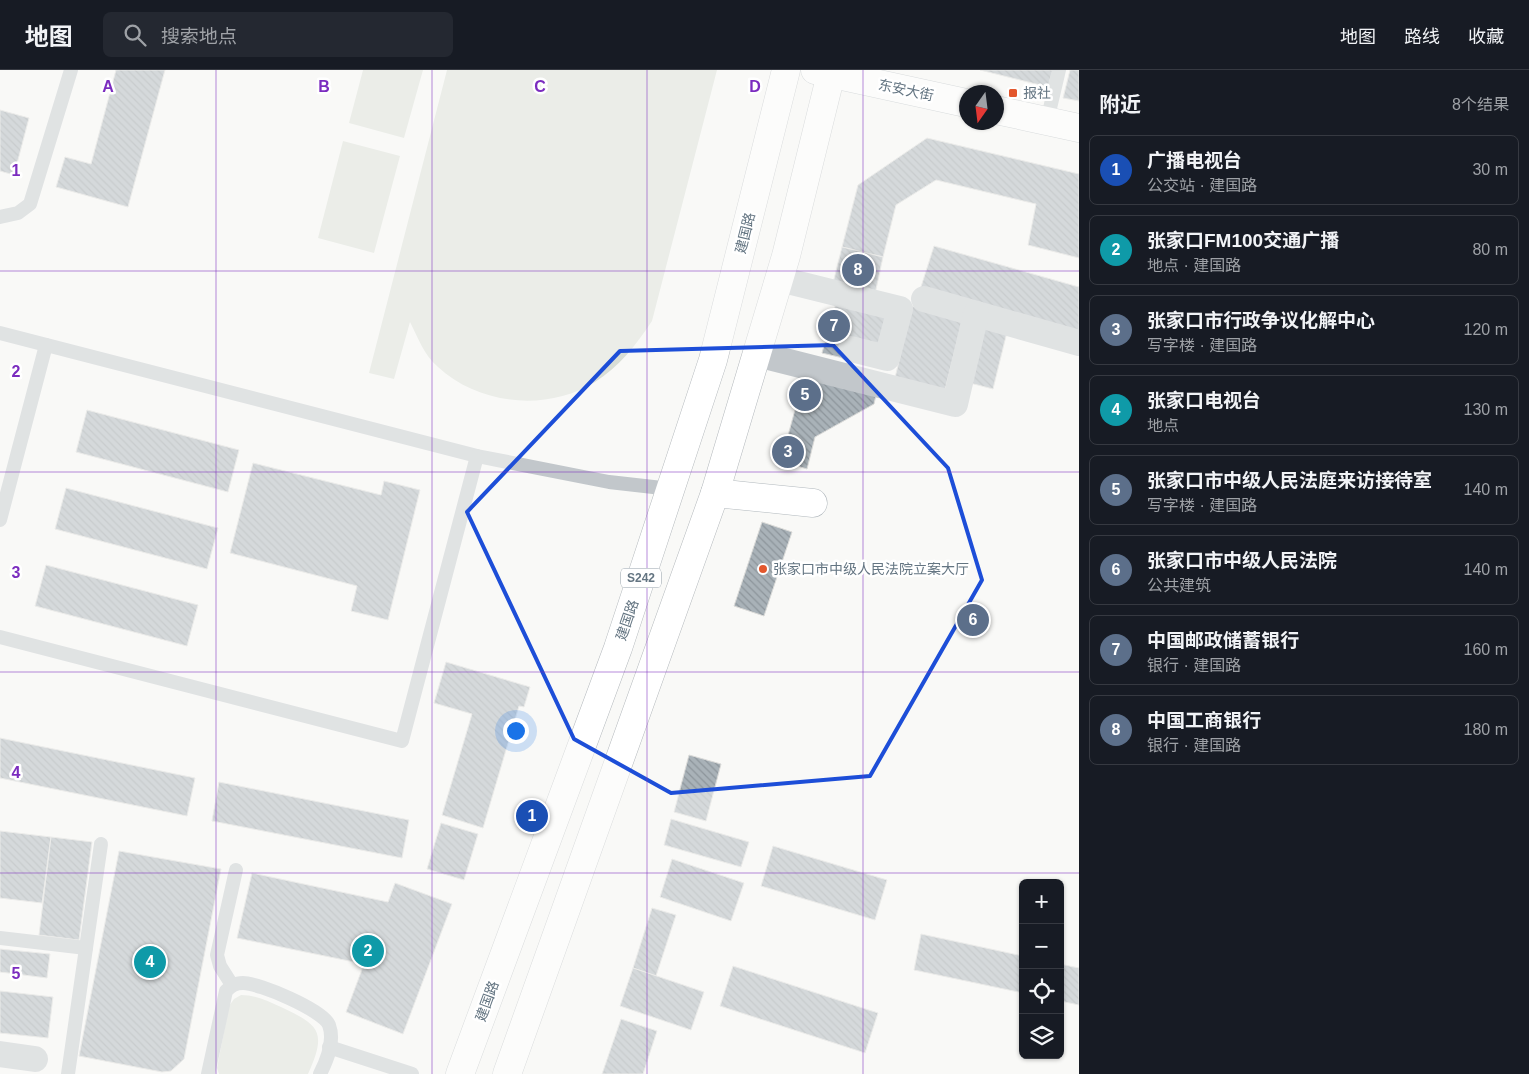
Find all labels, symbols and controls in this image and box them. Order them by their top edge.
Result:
search box [103,12,453,57]
icon: search [121,21,149,49]
text: 地图 [25,23,73,50]
text: 搜索地点 [161,26,237,47]
text: 地图 [1340,27,1376,47]
text: 路线 [1404,27,1440,47]
text: 收藏 [1468,27,1504,47]
street label: 东安大街 [877,76,935,104]
text: A [102,78,114,95]
text: B [318,78,330,95]
text: C [534,78,546,95]
text: D [749,78,761,95]
north arrow [959,85,1004,130]
place label: 报社 [1023,85,1051,101]
marker: 报社 [1007,87,1019,99]
text: 附近 [1099,93,1141,116]
text: 8个结果 [1452,96,1509,113]
text: 广播电视台 [1147,150,1242,171]
text: 1 [1112,161,1120,178]
text: 30 m [1472,161,1508,178]
text: 1 [12,162,21,179]
text: 公交站 · 建国路 [1147,177,1257,194]
street label: 建国路 [732,211,758,255]
text: 张家口FM100交通广播 [1147,230,1339,251]
text: 2 [1112,241,1120,258]
text: 80 m [1472,241,1508,258]
pin: 8 [842,251,874,289]
text: 地点 · 建国路 [1147,257,1241,274]
pin: 7 [818,307,850,345]
text: 张家口市行政争议化解中心 [1147,310,1375,331]
text: 3 [1112,321,1120,338]
text: 120 m [1464,321,1508,338]
text: 写字楼 · 建国路 [1147,337,1257,354]
text: 2 [12,363,21,380]
pin: 5 [789,376,821,414]
text: 张家口电视台 [1147,390,1261,411]
text: 4 [1112,401,1120,418]
text: 130 m [1464,401,1508,418]
text: 地点 [1147,417,1179,434]
pin: 3 [772,433,804,471]
text: 张家口市中级人民法庭来访接待室 [1147,470,1432,491]
text: 5 [1112,481,1120,498]
text: 140 m [1464,481,1508,498]
text: 写字楼 · 建国路 [1147,497,1257,514]
text: 张家口市中级人民法院 [1147,550,1337,571]
place label: 张家口市中级人民法院立案大厅 [773,561,969,577]
text: 6 [1112,561,1120,578]
text: 140 m [1464,561,1508,578]
marker: 张家口市中级人民法院立案大厅 [757,563,769,575]
text: 3 [12,564,21,581]
road number: S242 [621,568,661,588]
text: 公共建筑 [1147,577,1211,594]
street label: 建国路 [613,598,641,642]
pin: 6 [957,601,989,639]
text: 中国邮政储蓄银行 [1147,630,1299,651]
text: 7 [1112,641,1120,658]
text: 160 m [1464,641,1508,658]
text: 银行 · 建国路 [1147,657,1241,674]
text: 中国工商银行 [1147,710,1261,731]
your location [503,718,529,744]
text: 8 [1112,721,1120,738]
text: 180 m [1464,721,1508,738]
text: 银行 · 建国路 [1147,737,1241,754]
text: 4 [12,764,21,781]
pin: 1 [516,797,548,835]
map controls [1019,879,1064,1059]
button: + [1019,879,1064,924]
button: − [1019,924,1064,969]
pin: 2 [352,932,384,970]
pin: 4 [134,943,166,981]
text: 5 [12,965,21,982]
button: locate [1019,969,1064,1014]
street label: 建国路 [472,979,502,1023]
button: layers [1019,1014,1064,1059]

